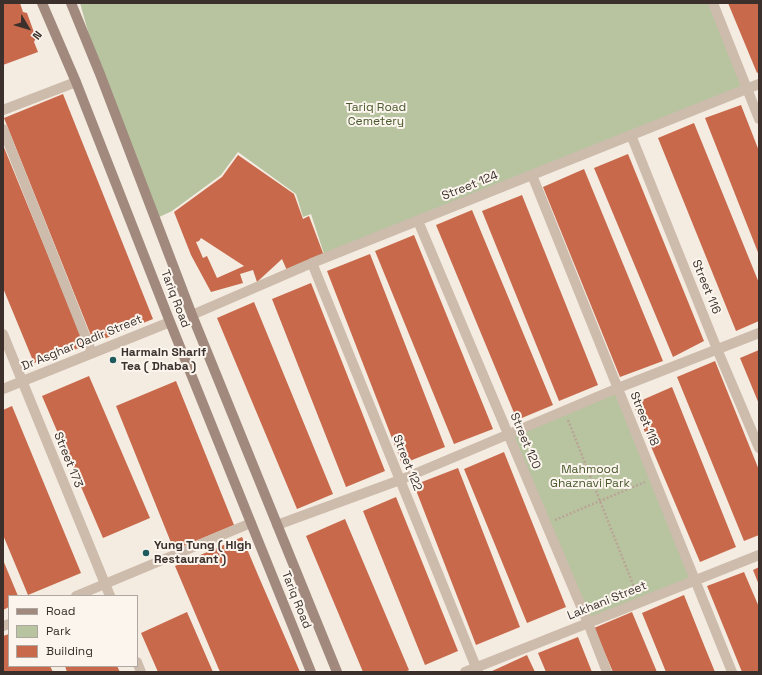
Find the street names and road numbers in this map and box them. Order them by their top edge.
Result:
street label: Street 124 [440,168,500,204]
street label: Street 116 [689,258,723,316]
street label: Tariq Road [157,268,193,330]
street label: Dr Asghar Qadir Street [20,312,144,374]
street label: Street 118 [627,390,661,448]
street label: Street 120 [507,411,543,471]
street label: Street 173 [50,430,86,490]
street label: Street 122 [389,433,425,493]
street label: Tariq Road [278,569,314,631]
street label: Lakhani Street [565,579,649,623]

